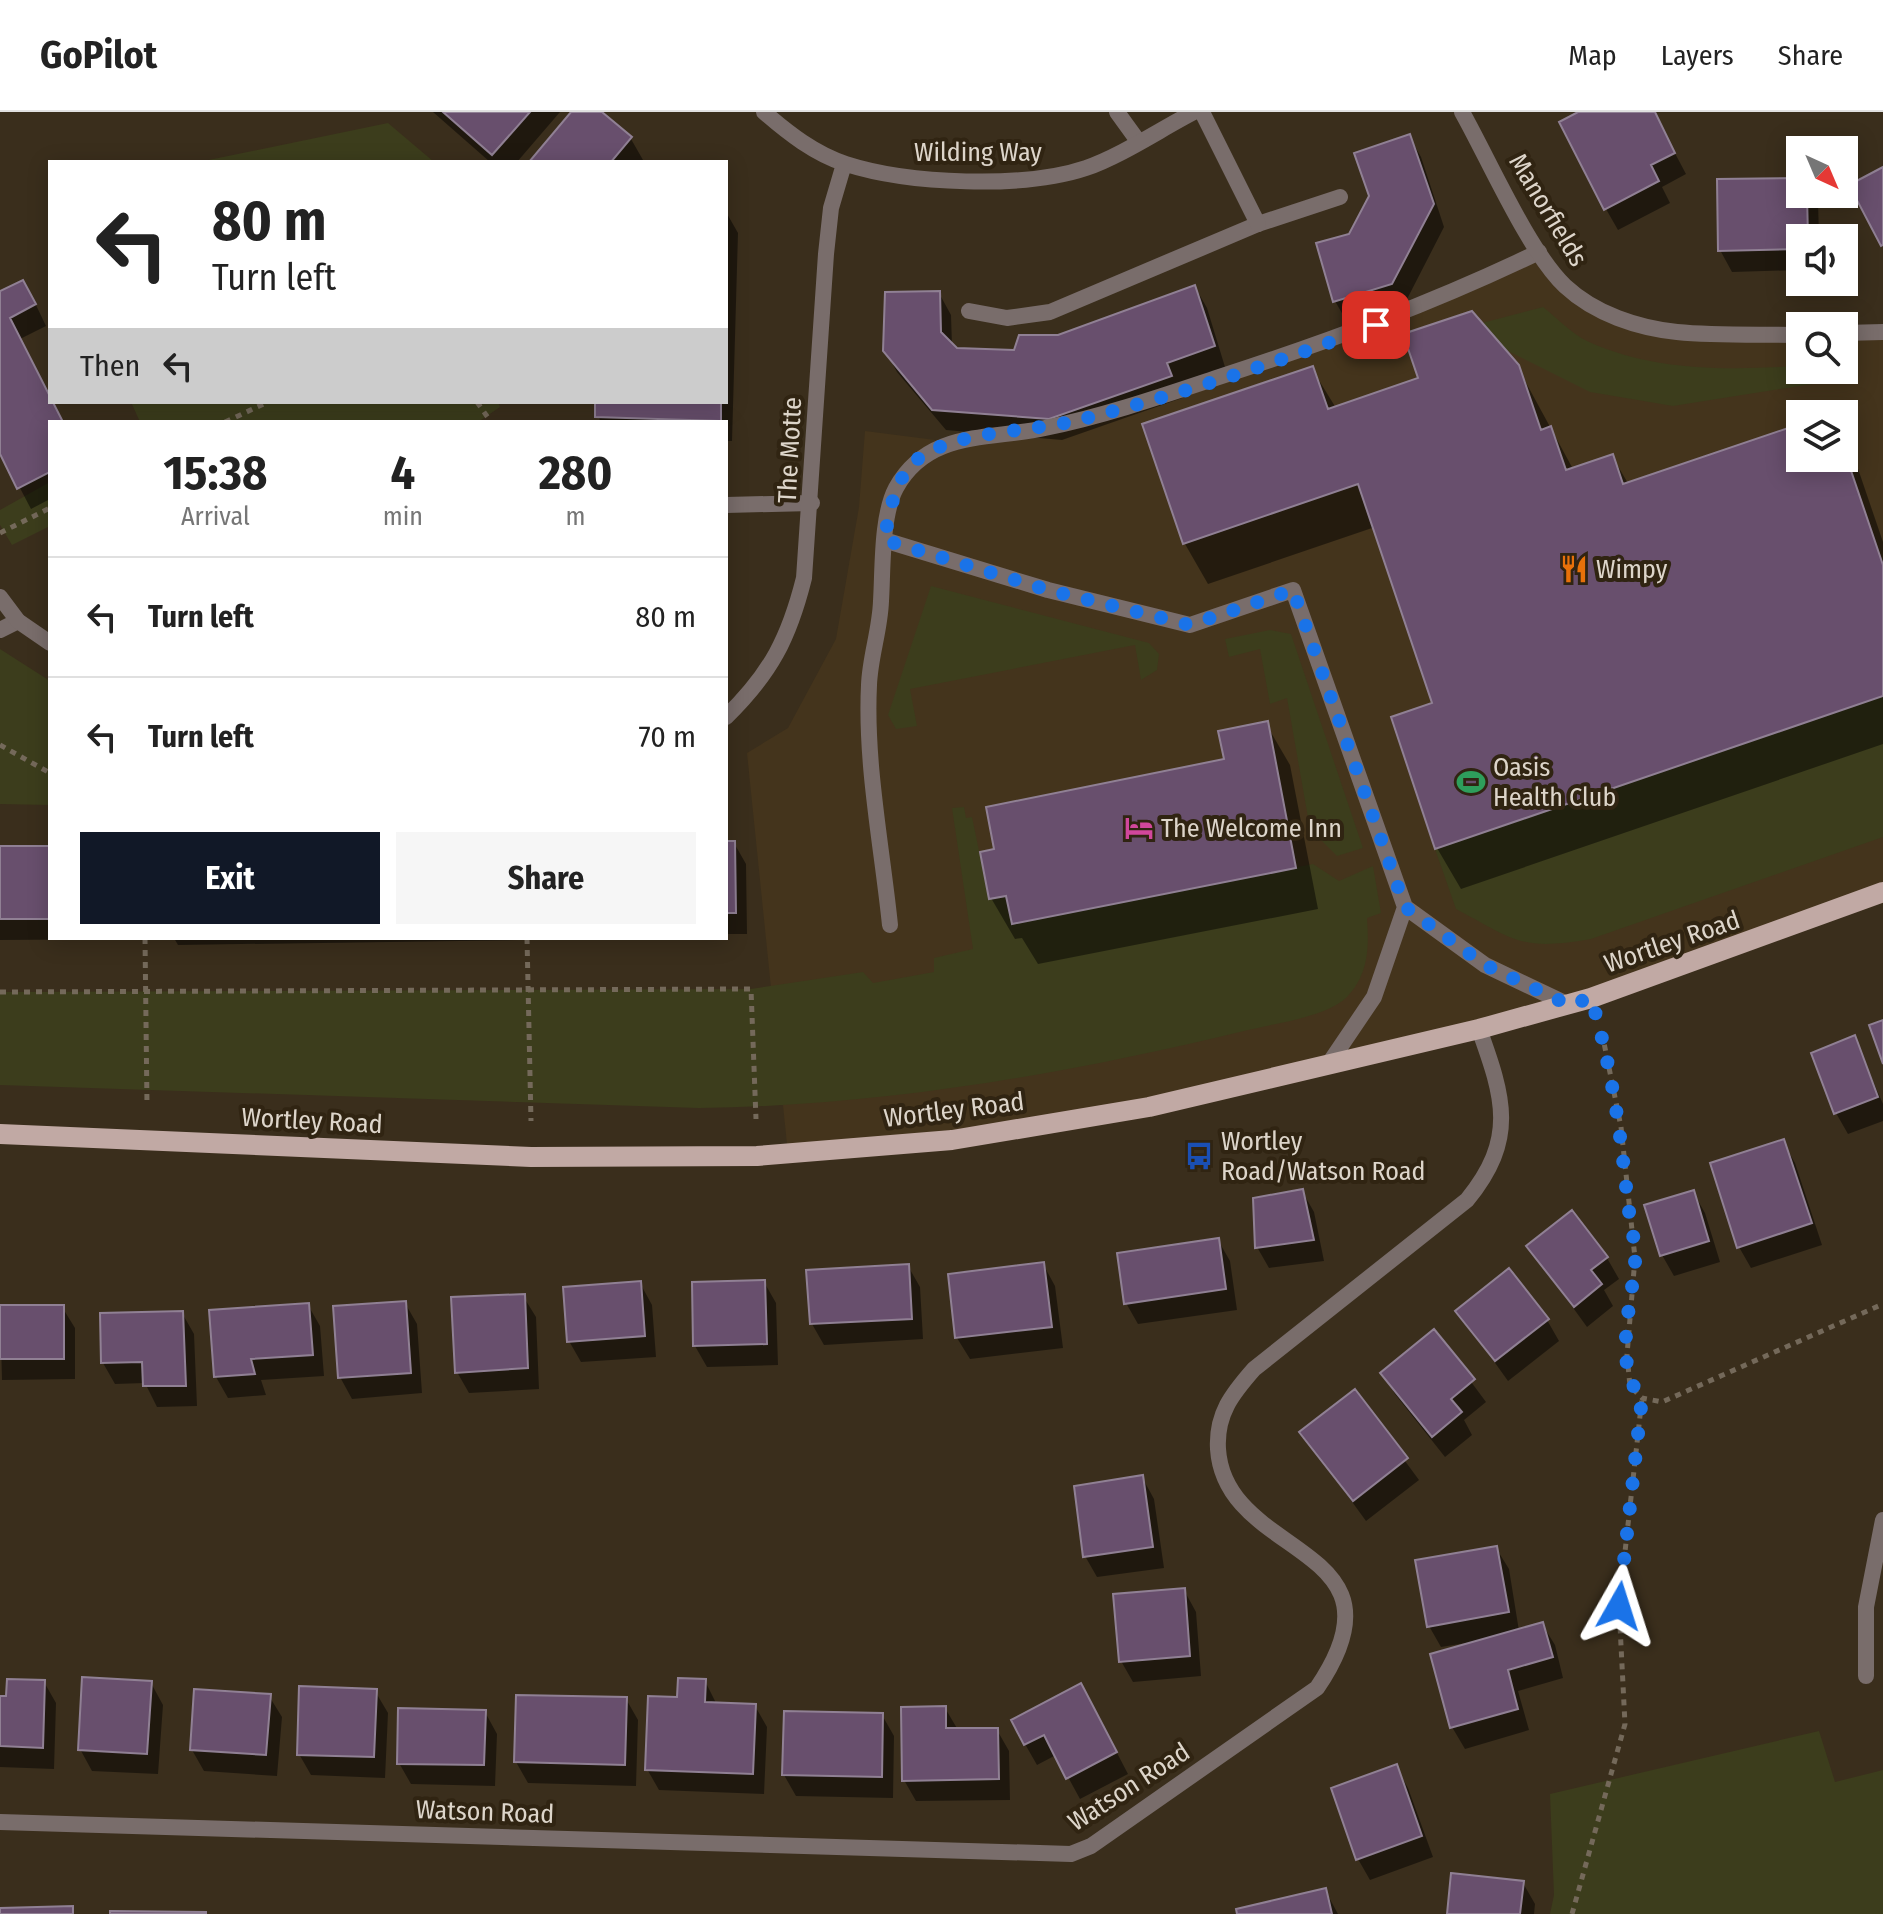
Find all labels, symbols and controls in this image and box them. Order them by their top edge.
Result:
text: GoPilot [40,32,157,78]
text: Map [1568,39,1617,72]
text: Layers [1661,39,1734,72]
text: Share [1778,39,1843,72]
north arrow [1786,136,1858,208]
map controls [1786,136,1858,472]
street label: Wilding Way [914,137,1042,168]
street label: Manorfields [1502,148,1594,272]
text: 80 m [212,188,327,255]
icon: left [80,192,184,296]
button: sound [1786,224,1858,296]
text: Turn left [212,256,336,300]
pin [1342,291,1410,359]
icon: arrive [1354,303,1398,347]
button: search [1786,312,1858,384]
icon: left [156,344,200,388]
text: Then [80,348,140,384]
street label: The Motte [772,396,808,504]
button: layers [1786,400,1858,472]
text: 15:38 [164,444,267,502]
text: 4 [391,444,415,502]
text: 280 [539,444,612,502]
text: Arrival [181,501,250,532]
text: min [383,501,423,532]
text: m [566,501,586,532]
restaurant icon: Wimpy [1559,554,1589,584]
place label: Wimpy [1596,554,1668,585]
icon: left [80,595,124,639]
text: Turn left [148,599,254,635]
text: 80 m [635,599,696,635]
icon: left [80,715,124,759]
text: Turn left [148,719,254,755]
text: 70 m [638,719,696,755]
place label: Oasis Health Club [1493,752,1616,813]
sports icon: Oasis Health Club [1456,767,1486,797]
hotel icon: The Welcome Inn [1124,813,1154,843]
place label: The Welcome Inn [1161,813,1342,844]
button: Exit [80,832,380,924]
button: Share [396,832,696,924]
street label: Wortley Road [1600,904,1744,980]
street label: Wortley Road [882,1086,1026,1134]
street label: Wortley Road [241,1102,383,1140]
place label: Wortley Road/Watson Road [1221,1126,1426,1187]
bus stop icon: Wortley Road/Watson Road [1184,1141,1214,1171]
position arrow [1577,1564,1661,1648]
street label: Watson Road [1063,1736,1195,1838]
street label: Watson Road [415,1794,555,1830]

